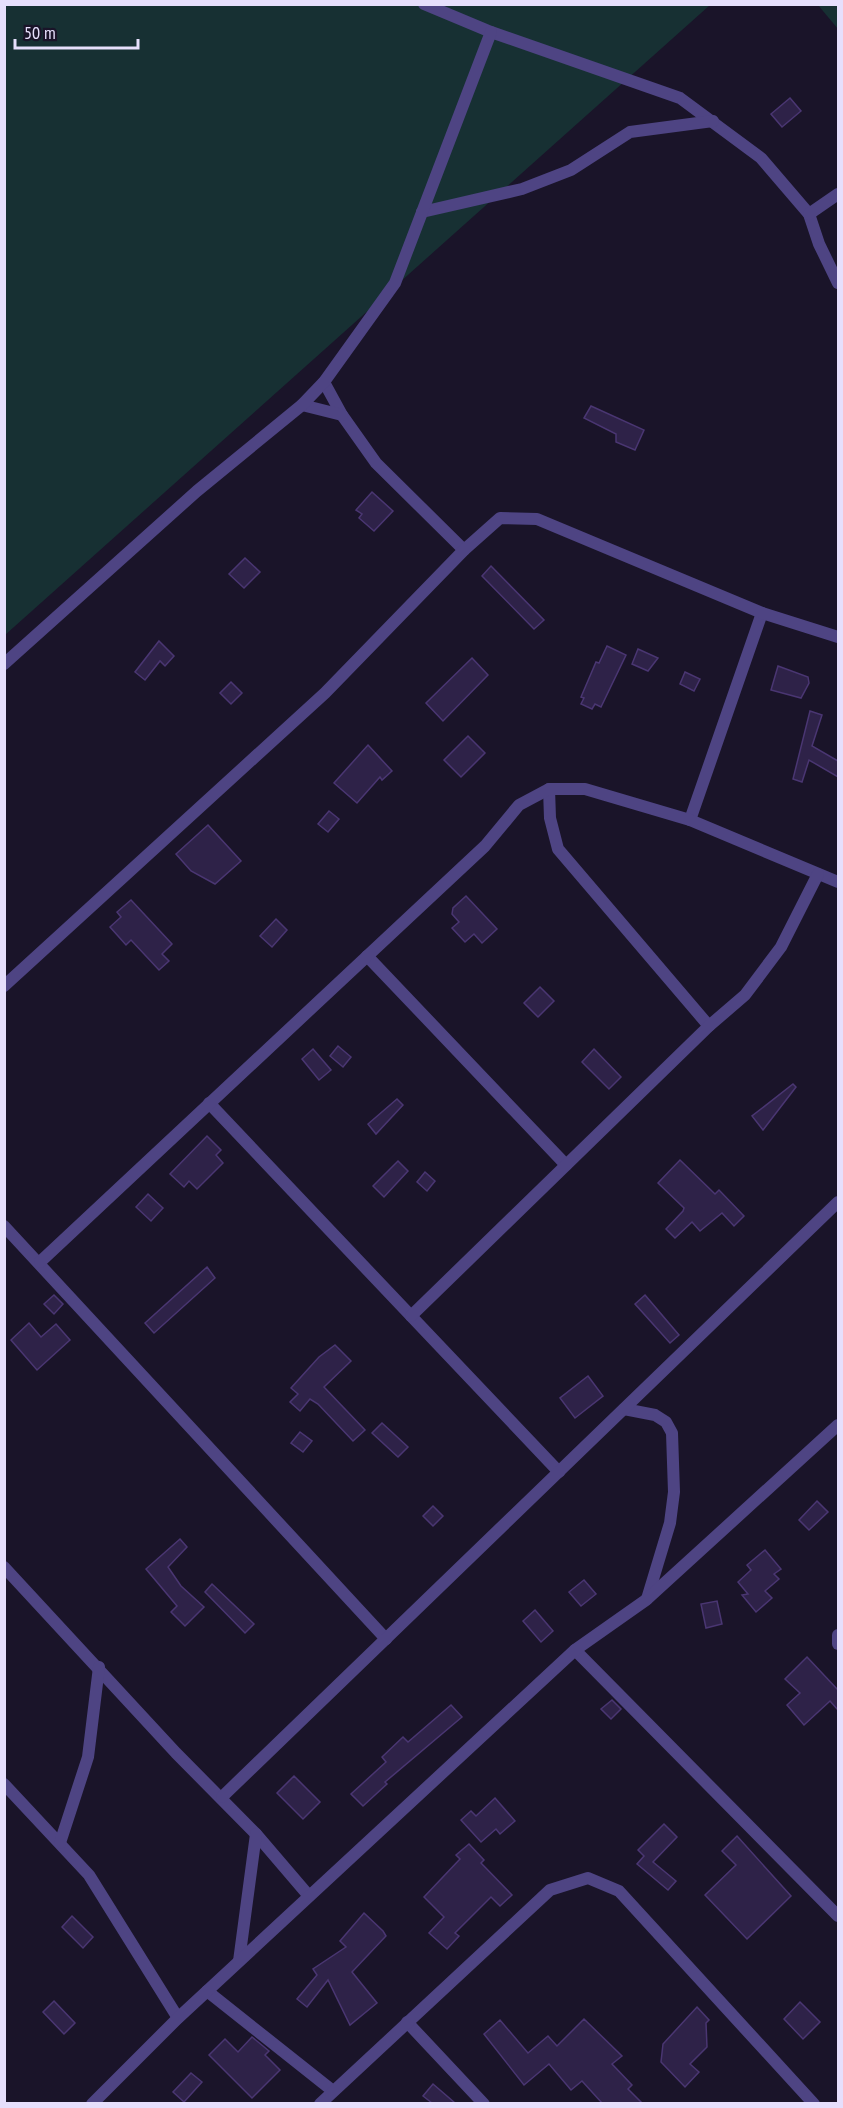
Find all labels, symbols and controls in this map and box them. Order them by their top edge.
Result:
scale bar [15,12,138,50]
text: 50 m [24,21,56,44]

